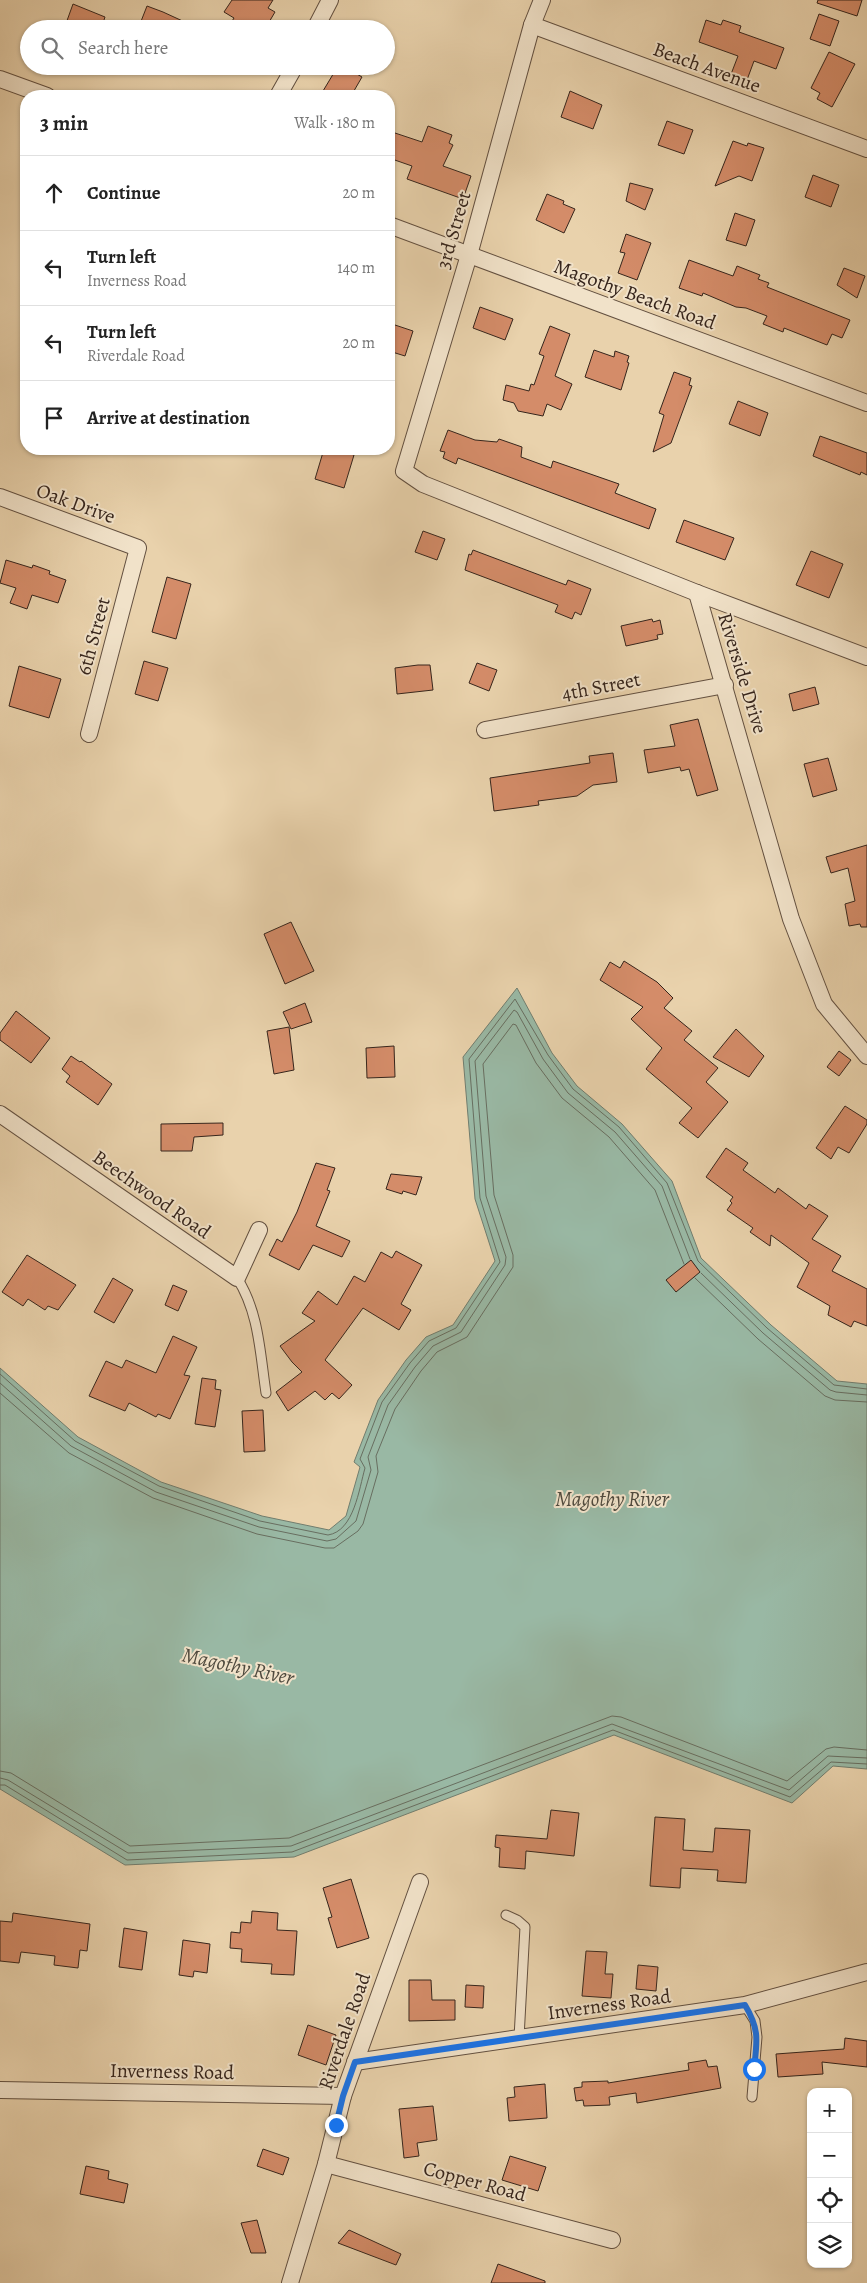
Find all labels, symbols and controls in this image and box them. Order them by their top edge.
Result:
search box [20,20,395,75]
icon: search [38,34,66,62]
text: Search here [78,35,168,61]
street label: Beach Avenue [649,36,764,99]
text: 3 min [40,109,88,137]
text: Walk · 180 m [294,112,375,134]
icon: ahead [40,179,68,207]
text: Continue [87,180,161,206]
text: 20 m [342,182,375,204]
street label: 3rd Street [430,188,478,272]
text: Turn left [87,244,156,270]
street label: Magothy Beach Road [550,253,720,336]
icon: left [40,254,68,282]
text: 140 m [337,257,375,279]
text: Inverness Road [87,270,187,292]
text: Turn left [87,319,156,345]
icon: left [40,329,68,357]
text: 20 m [342,332,375,354]
text: Riverdale Road [87,345,185,367]
icon: arrive [40,404,68,432]
text: Arrive at destination [87,405,250,431]
street label: Oak Drive [33,477,119,530]
street label: 6th Street [70,594,117,678]
street label: Riverside Drive [711,609,774,737]
street label: 4th Street [560,666,643,707]
street label: Beechwood Road [87,1144,216,1245]
water label: Magothy River [555,1485,670,1513]
water label: Magothy River [179,1640,297,1692]
street label: Riverdale Road [312,1969,377,2093]
street label: Inverness Road [546,1982,673,2027]
street label: Inverness Road [110,2057,235,2086]
route start [743,2058,766,2081]
map controls [807,2088,852,2268]
button: + [807,2088,852,2133]
route end [325,2114,348,2137]
button: − [807,2133,852,2178]
street label: Copper Road [420,2155,530,2208]
button: locate [807,2178,852,2223]
button: layers [807,2223,852,2268]

